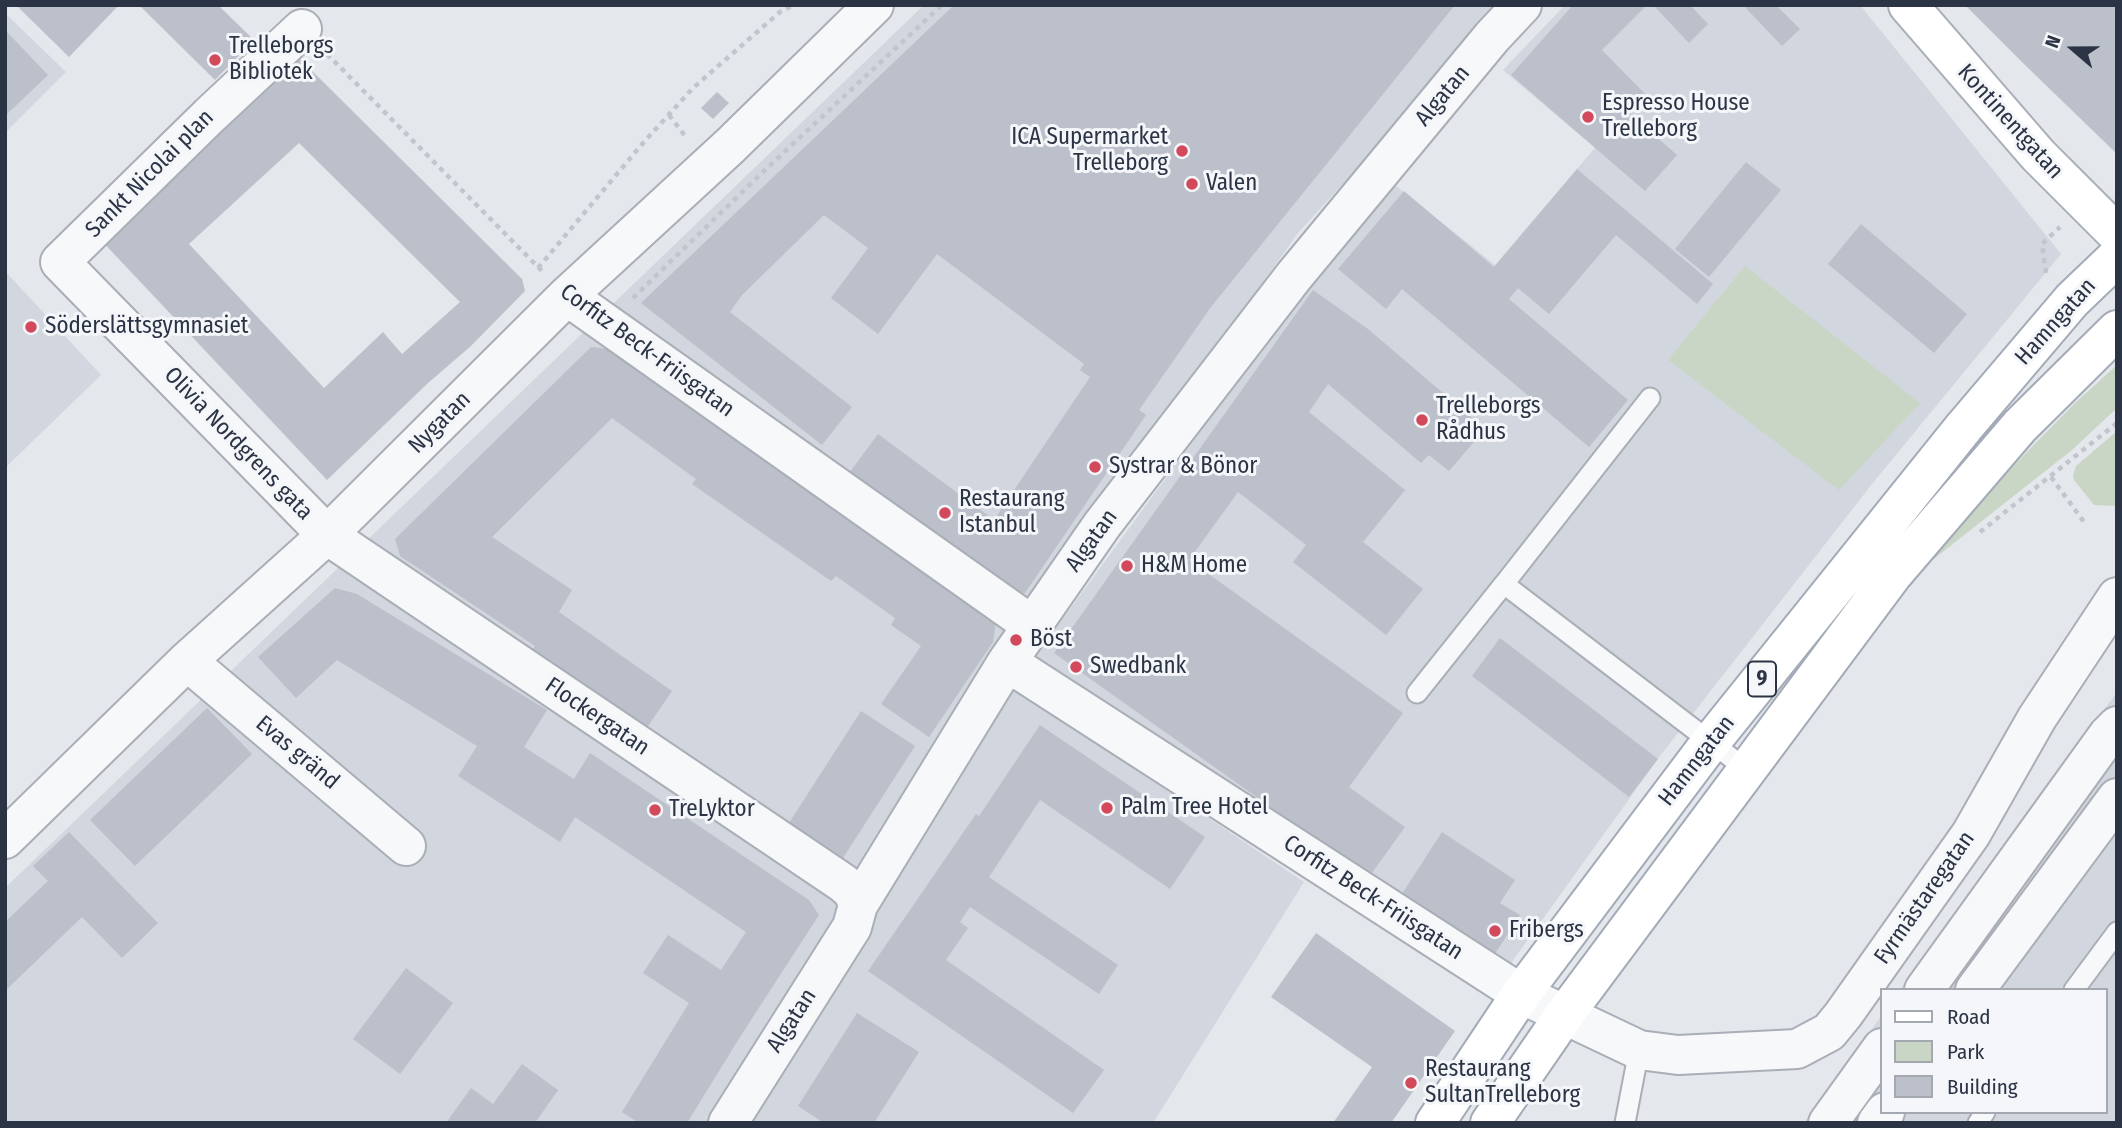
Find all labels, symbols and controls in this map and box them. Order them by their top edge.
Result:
north arrow [2038,14,2108,84]
text: N [2040,32,2066,51]
place label: Trelleborgs Bibliotek [229,33,334,87]
marker: Trelleborgs Bibliotek [207,52,223,68]
street label: Kontinentgatan [1951,59,2069,185]
street label: Algatan [1410,60,1476,132]
place label: Espresso House Trelleborg [1602,90,1750,144]
street label: Sankt Nicolai plan [80,104,220,244]
marker: Espresso House Trelleborg [1580,109,1596,125]
place label: ICA Supermarket Trelleborg [1011,124,1168,178]
marker: ICA Supermarket Trelleborg [1174,143,1190,159]
place label: Valen [1206,170,1257,198]
marker: Valen [1184,176,1200,192]
street label: Hamngatan [2010,273,2102,371]
street label: Corfitz Beck-Friisgatan [554,279,740,423]
place label: Söderslättsgymnasiet [45,313,248,341]
marker: Söderslättsgymnasiet [23,319,39,335]
street label: Olivia Nordgrens gata [158,362,318,526]
street label: Nygatan [403,386,477,460]
place label: Trelleborgs Rådhus [1436,393,1541,447]
marker: Trelleborgs Rådhus [1414,412,1430,428]
place label: Systrar & Bönor [1109,453,1257,481]
marker: Systrar & Bönor [1087,459,1103,475]
place label: Restaurang Istanbul [959,486,1065,540]
street label: Algatan [1060,504,1124,578]
marker: Restaurang Istanbul [937,505,953,521]
place label: H&M Home [1141,552,1247,580]
marker: H&M Home [1119,558,1135,574]
place label: Böst [1030,626,1072,654]
marker: Böst [1008,632,1024,648]
place label: Swedbank [1090,653,1186,681]
marker: Swedbank [1068,659,1084,675]
road number: 9 [1748,662,1776,696]
street label: Flockergatan [540,672,654,762]
street label: Evas gränd [250,710,344,796]
street label: Hamngatan [1653,710,1741,812]
place label: Palm Tree Hotel [1121,794,1268,822]
place label: TreLyktor [669,796,755,824]
marker: Palm Tree Hotel [1099,800,1115,816]
marker: TreLyktor [647,802,663,818]
street label: Fyrmästaregatan [1869,826,1981,970]
street label: Corfitz Beck-Friisgatan [1278,830,1468,966]
place label: Fribergs [1509,917,1584,945]
marker: Fribergs [1487,923,1503,939]
street label: Algatan [761,984,823,1058]
legend [1881,988,2108,1114]
text: Road [1947,1004,1991,1030]
text: Park [1947,1039,1984,1065]
place label: Restaurang SultanTrelleborg [1425,1056,1580,1110]
text: Building [1947,1074,2018,1100]
marker: Restaurang SultanTrelleborg [1403,1075,1419,1091]

